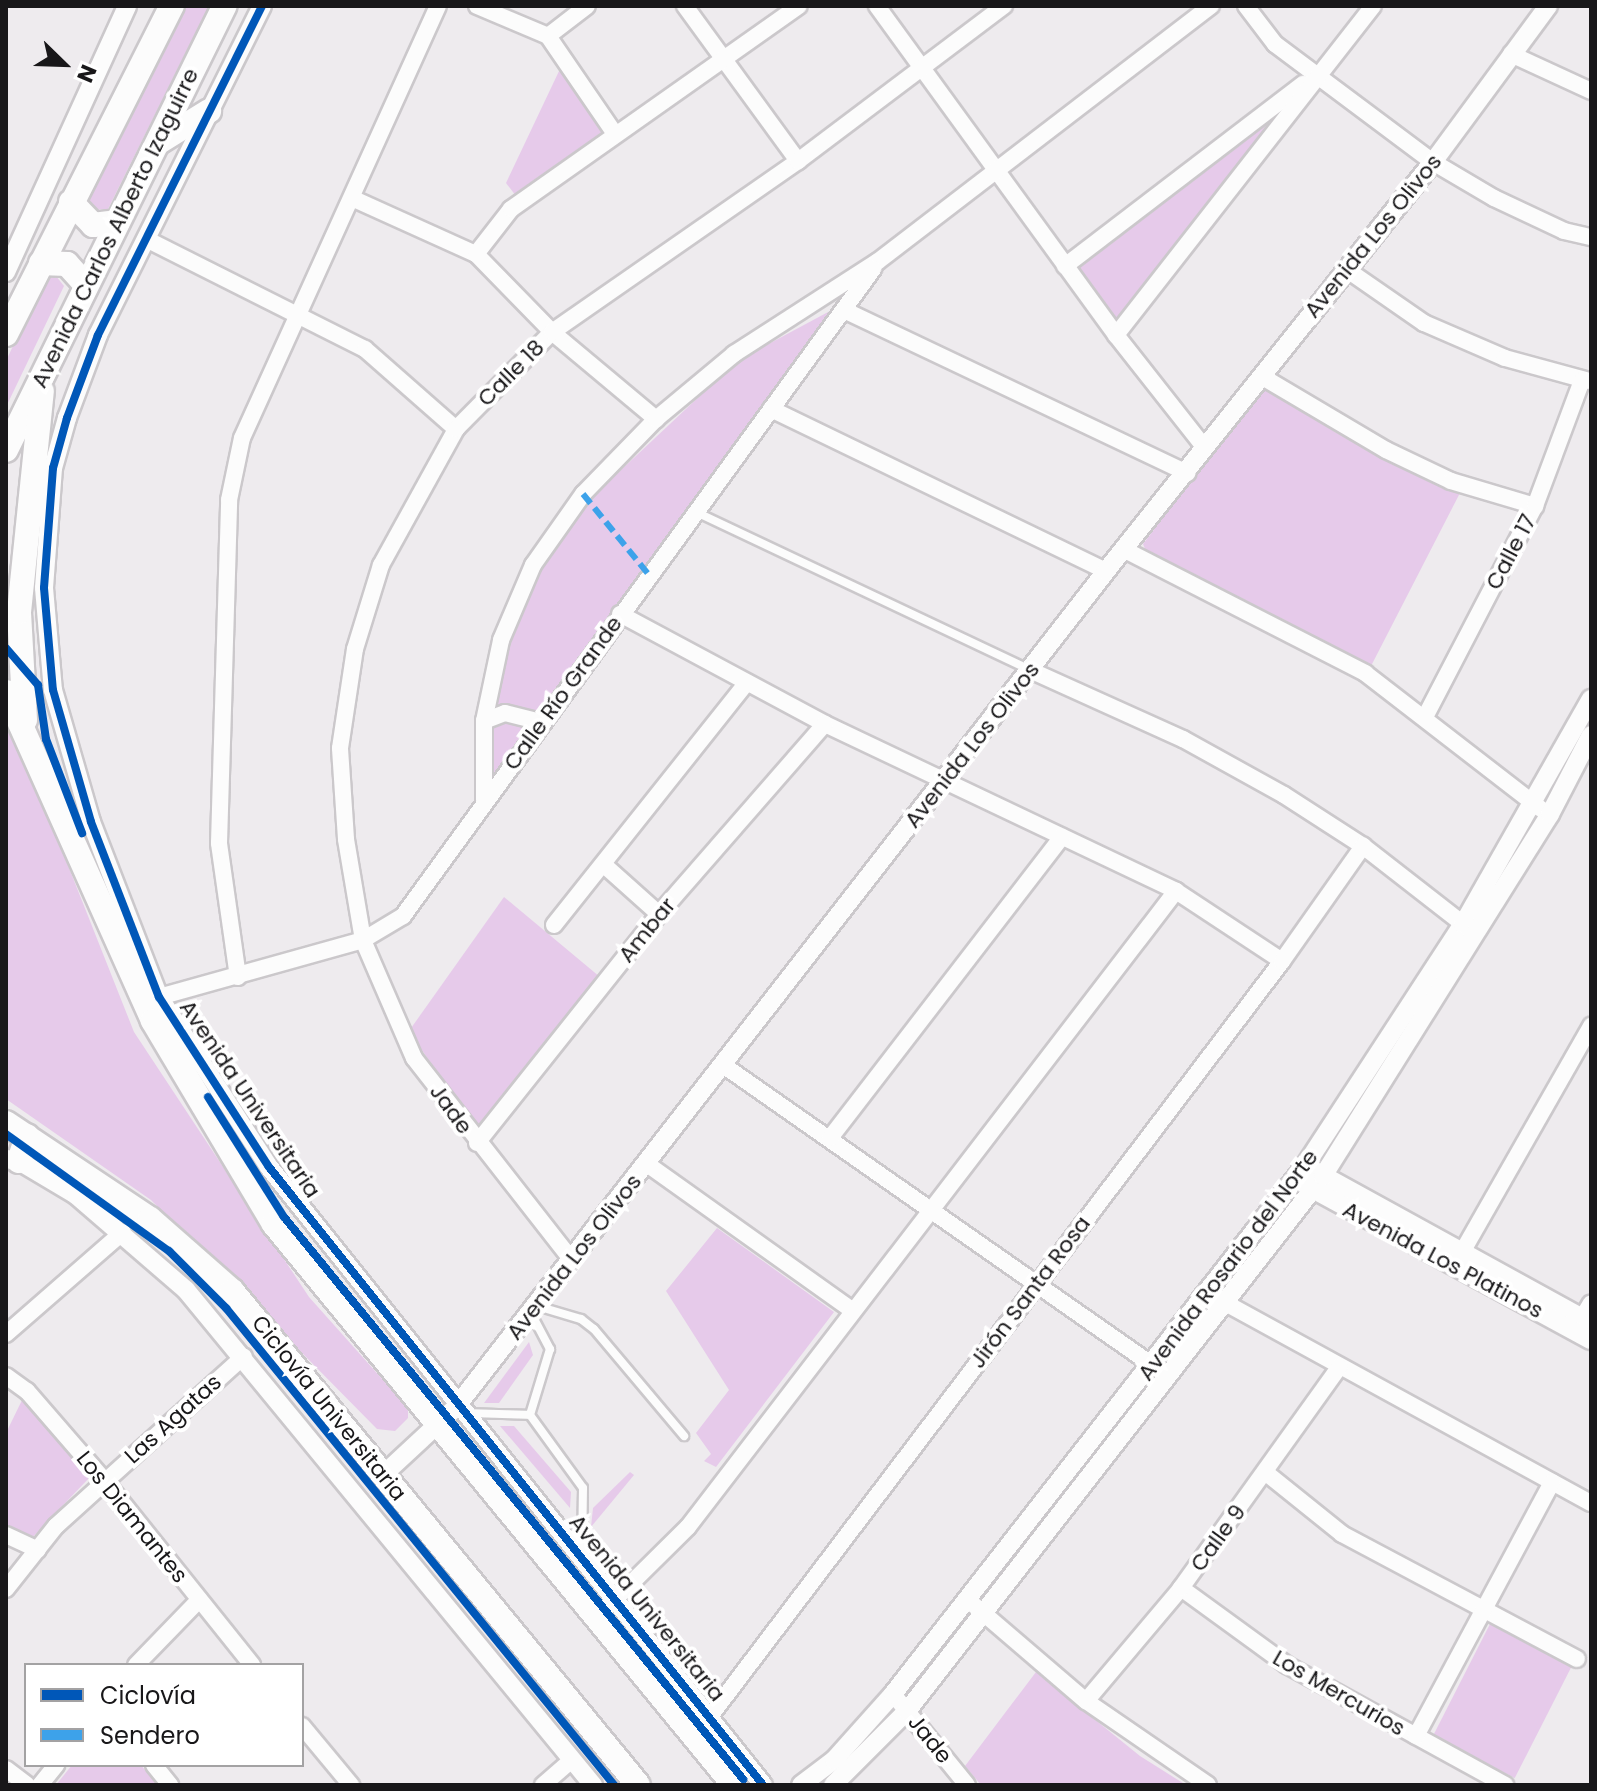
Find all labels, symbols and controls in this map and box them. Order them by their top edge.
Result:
north arrow [24,24,104,104]
text: N [69,60,104,87]
street label: Avenida Carlos Alberto Izaguirre [26,64,204,392]
street label: Avenida Los Olivos [1299,149,1447,323]
street label: Calle 18 [472,334,550,412]
street label: Calle 17 [1480,510,1542,594]
street label: Calle Río Grande [498,611,628,775]
street label: Avenida Los Olivos [899,657,1045,833]
street label: Ambar [613,892,681,968]
street label: Avenida Universitaria [174,995,326,1203]
street label: Jade [424,1079,478,1139]
street label: Avenida Rosario del Norte [1132,1144,1324,1386]
street label: Avenida Los Olivos [501,1169,647,1345]
street label: Avenida Los Platinos [1338,1196,1548,1324]
street label: Jirón Santa Rosa [964,1211,1096,1373]
street label: Ciclovía Universitaria [246,1310,412,1506]
street label: Las Agatas [119,1369,227,1469]
street label: Los Diamantes [71,1446,193,1588]
street label: Calle 9 [1185,1499,1251,1577]
street label: Avenida Universitaria [564,1509,730,1707]
street label: Los Mercurios [1268,1644,1410,1742]
legend [24,1663,304,1767]
text: Ciclovía [100,1679,196,1712]
street label: Jade [902,1709,958,1769]
text: Sendero [100,1719,200,1752]

